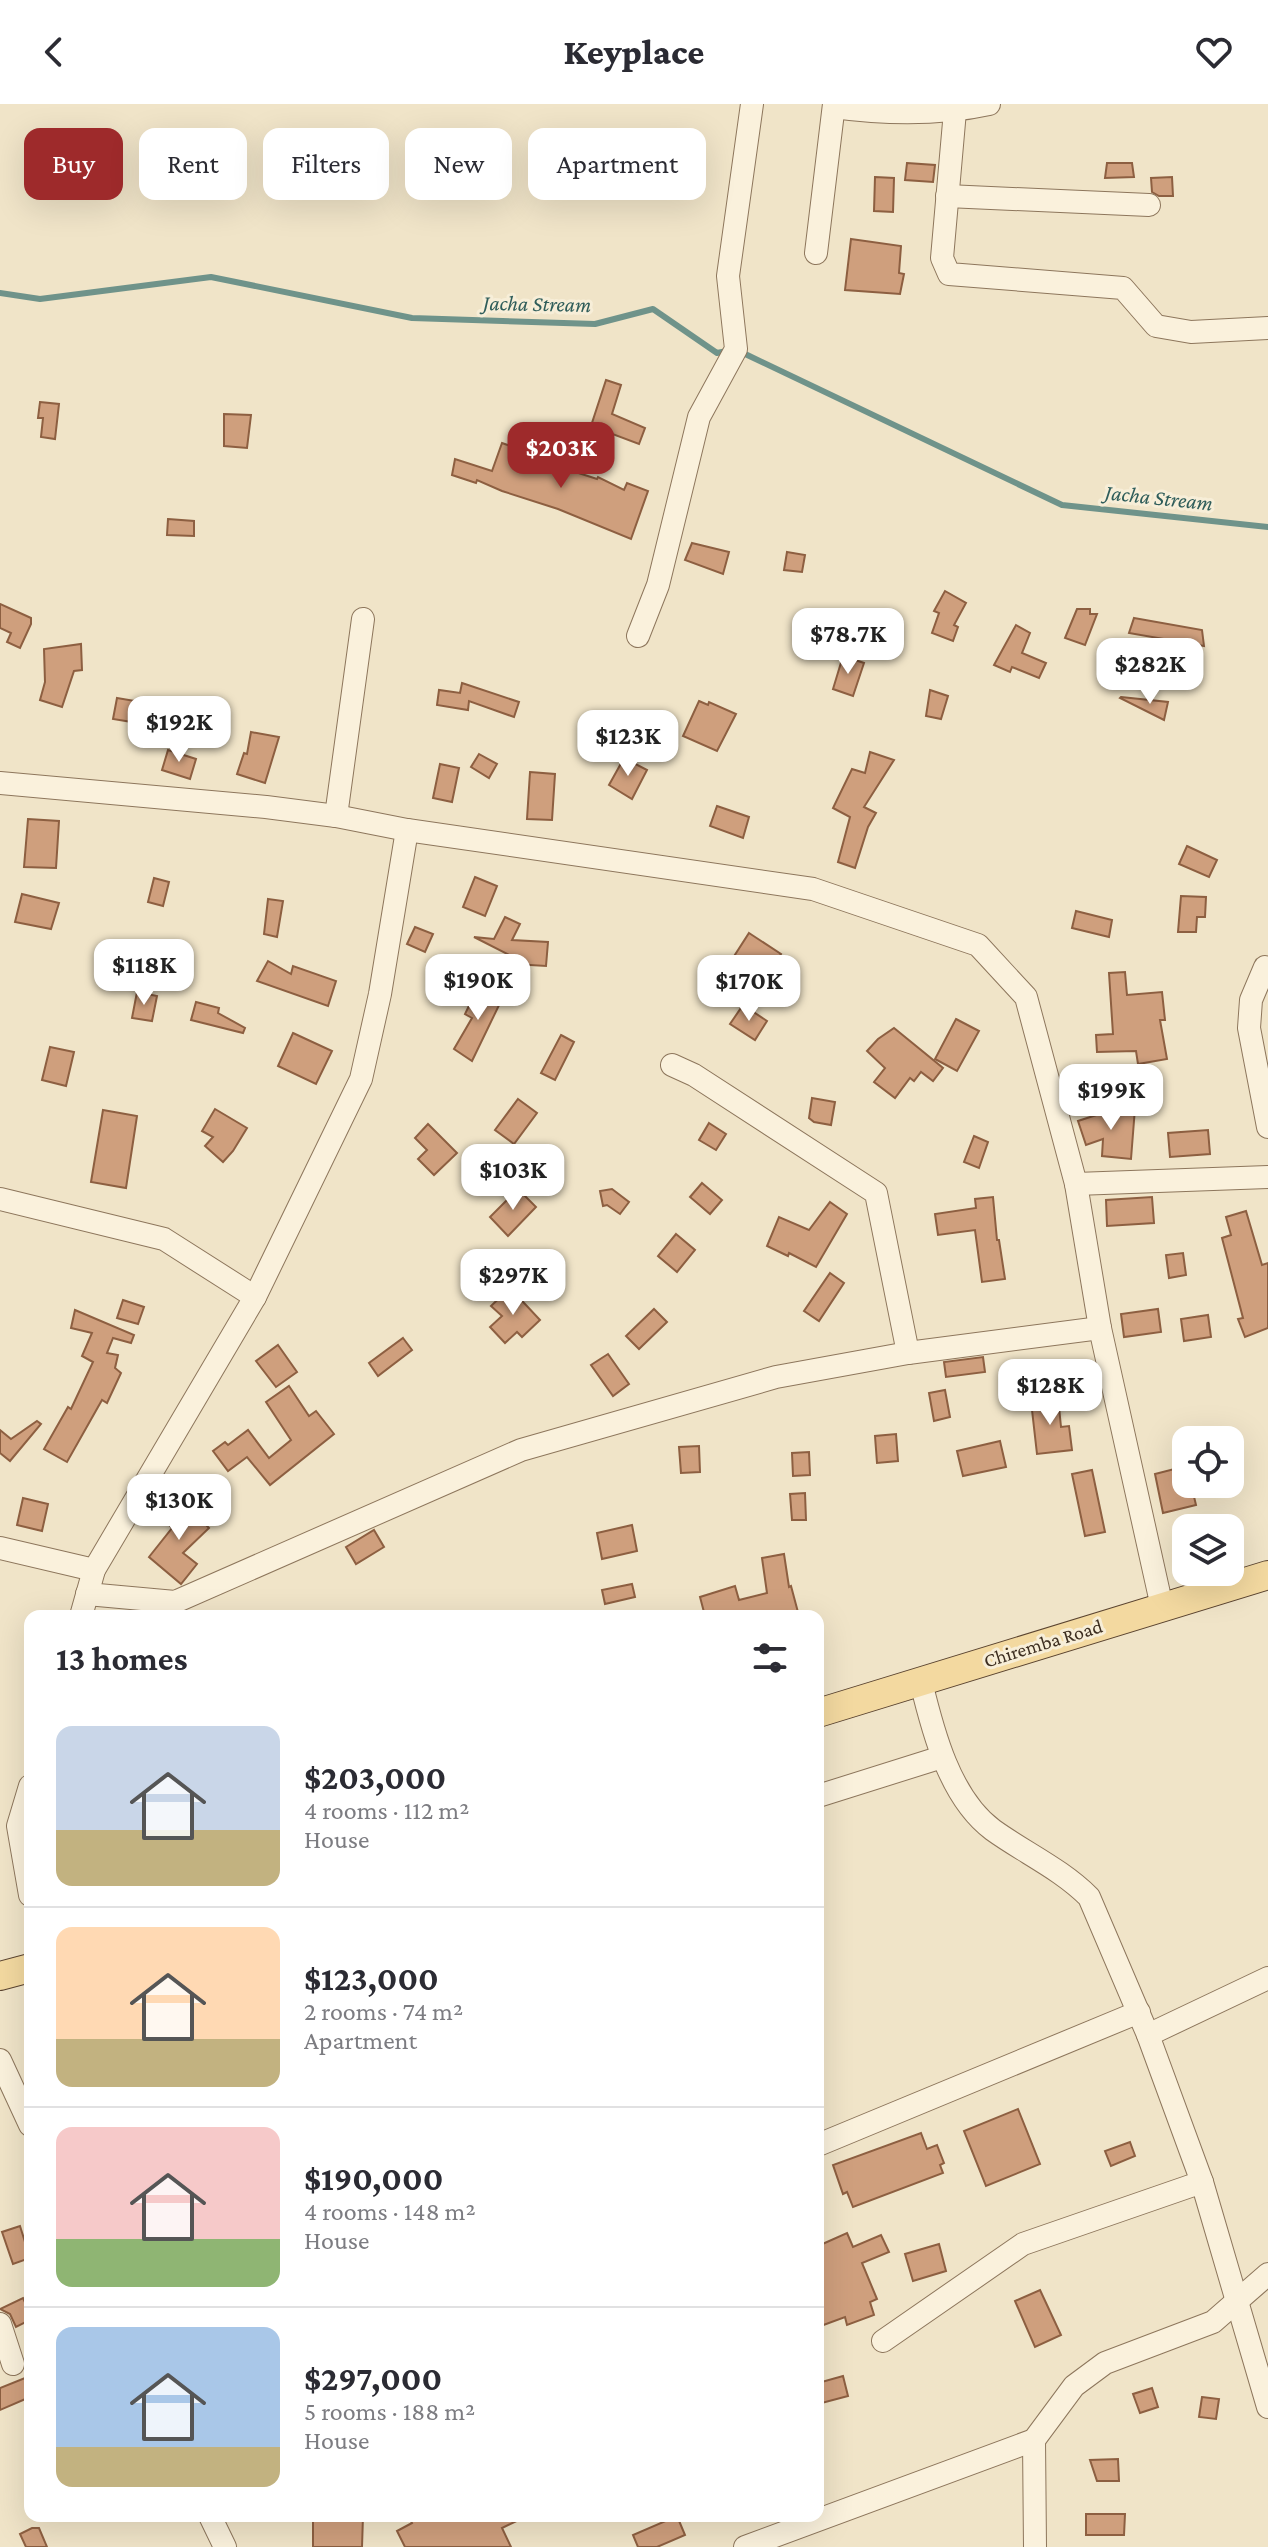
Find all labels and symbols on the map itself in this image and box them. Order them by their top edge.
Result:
water label: Jacha Stream [479,290,591,317]
pin: $203K [505,422,617,490]
water label: Jacha Stream [1100,479,1214,516]
pin: $78.7K [783,608,913,676]
pin: $282K [1094,638,1206,706]
pin: $192K [123,696,235,764]
pin: $123K [572,710,684,778]
pin: $118K [88,939,200,1007]
pin: $190K [422,954,534,1022]
pin: $170K [693,955,805,1023]
pin: $199K [1055,1064,1167,1132]
pin: $103K [457,1144,569,1212]
pin: $297K [457,1249,569,1317]
pin: $128K [994,1359,1106,1427]
pin: $130K [123,1474,235,1542]
street label: Chiremba Road [981,1614,1106,1672]

